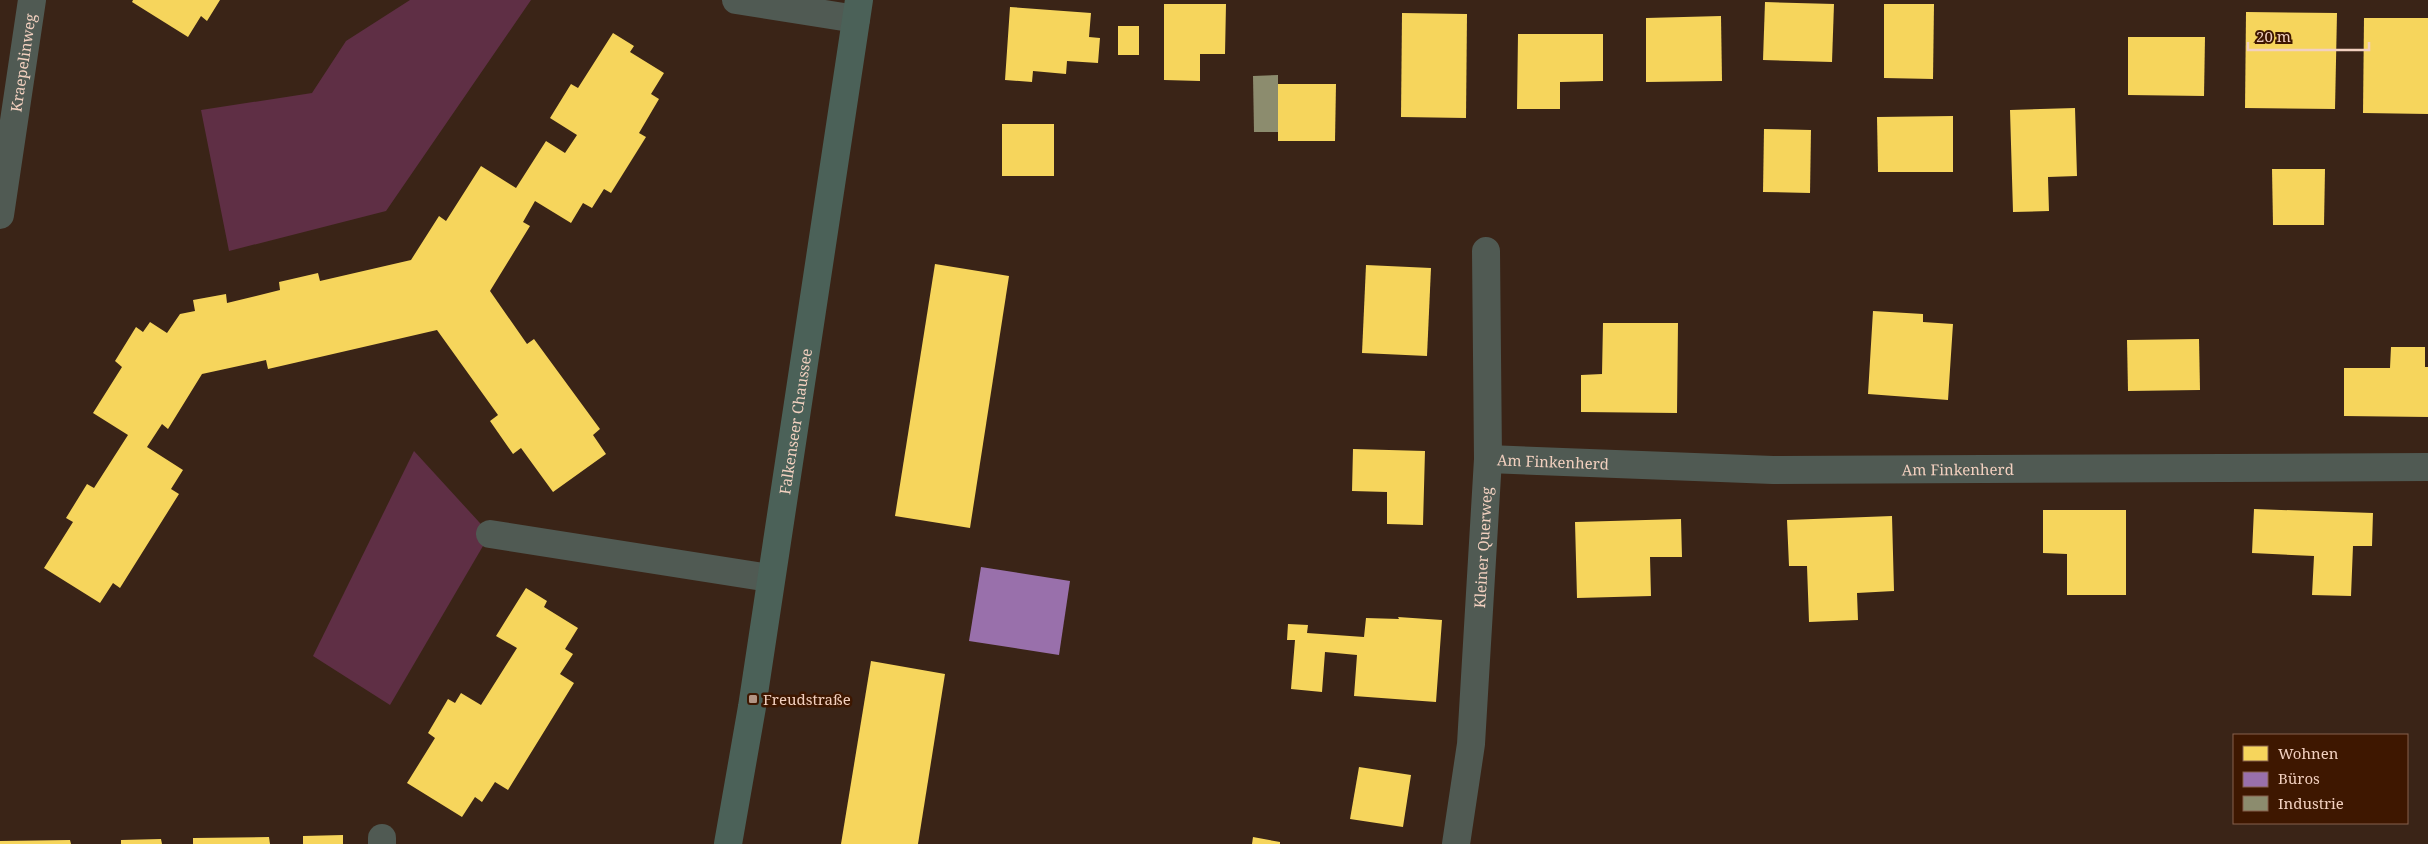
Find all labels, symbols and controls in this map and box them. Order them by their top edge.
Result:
street label: Kraepelinweg [5,12,40,113]
scale bar [2248,20,2369,52]
text: 20 m [2256,26,2291,46]
street label: Falkenseer Chaussee [774,347,816,496]
street label: Am Finkenherd [1497,449,1609,474]
street label: Am Finkenherd [1902,459,2014,479]
street label: Kleiner Querweg [1469,486,1496,609]
place label: Freudstraße [763,689,851,709]
marker: Freudstraße [747,693,759,705]
legend [2233,734,2408,824]
text: Wohnen [2278,743,2339,763]
text: Büros [2278,768,2320,788]
text: Industrie [2278,793,2344,813]

